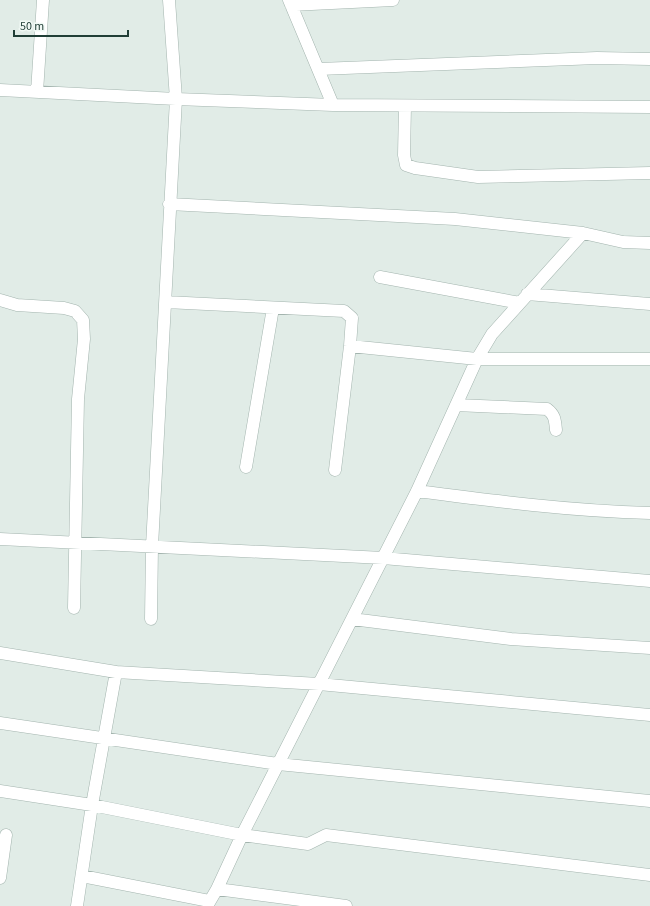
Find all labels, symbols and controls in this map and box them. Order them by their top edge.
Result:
scale bar [14,12,128,38]
text: 50 m [20,18,44,35]

